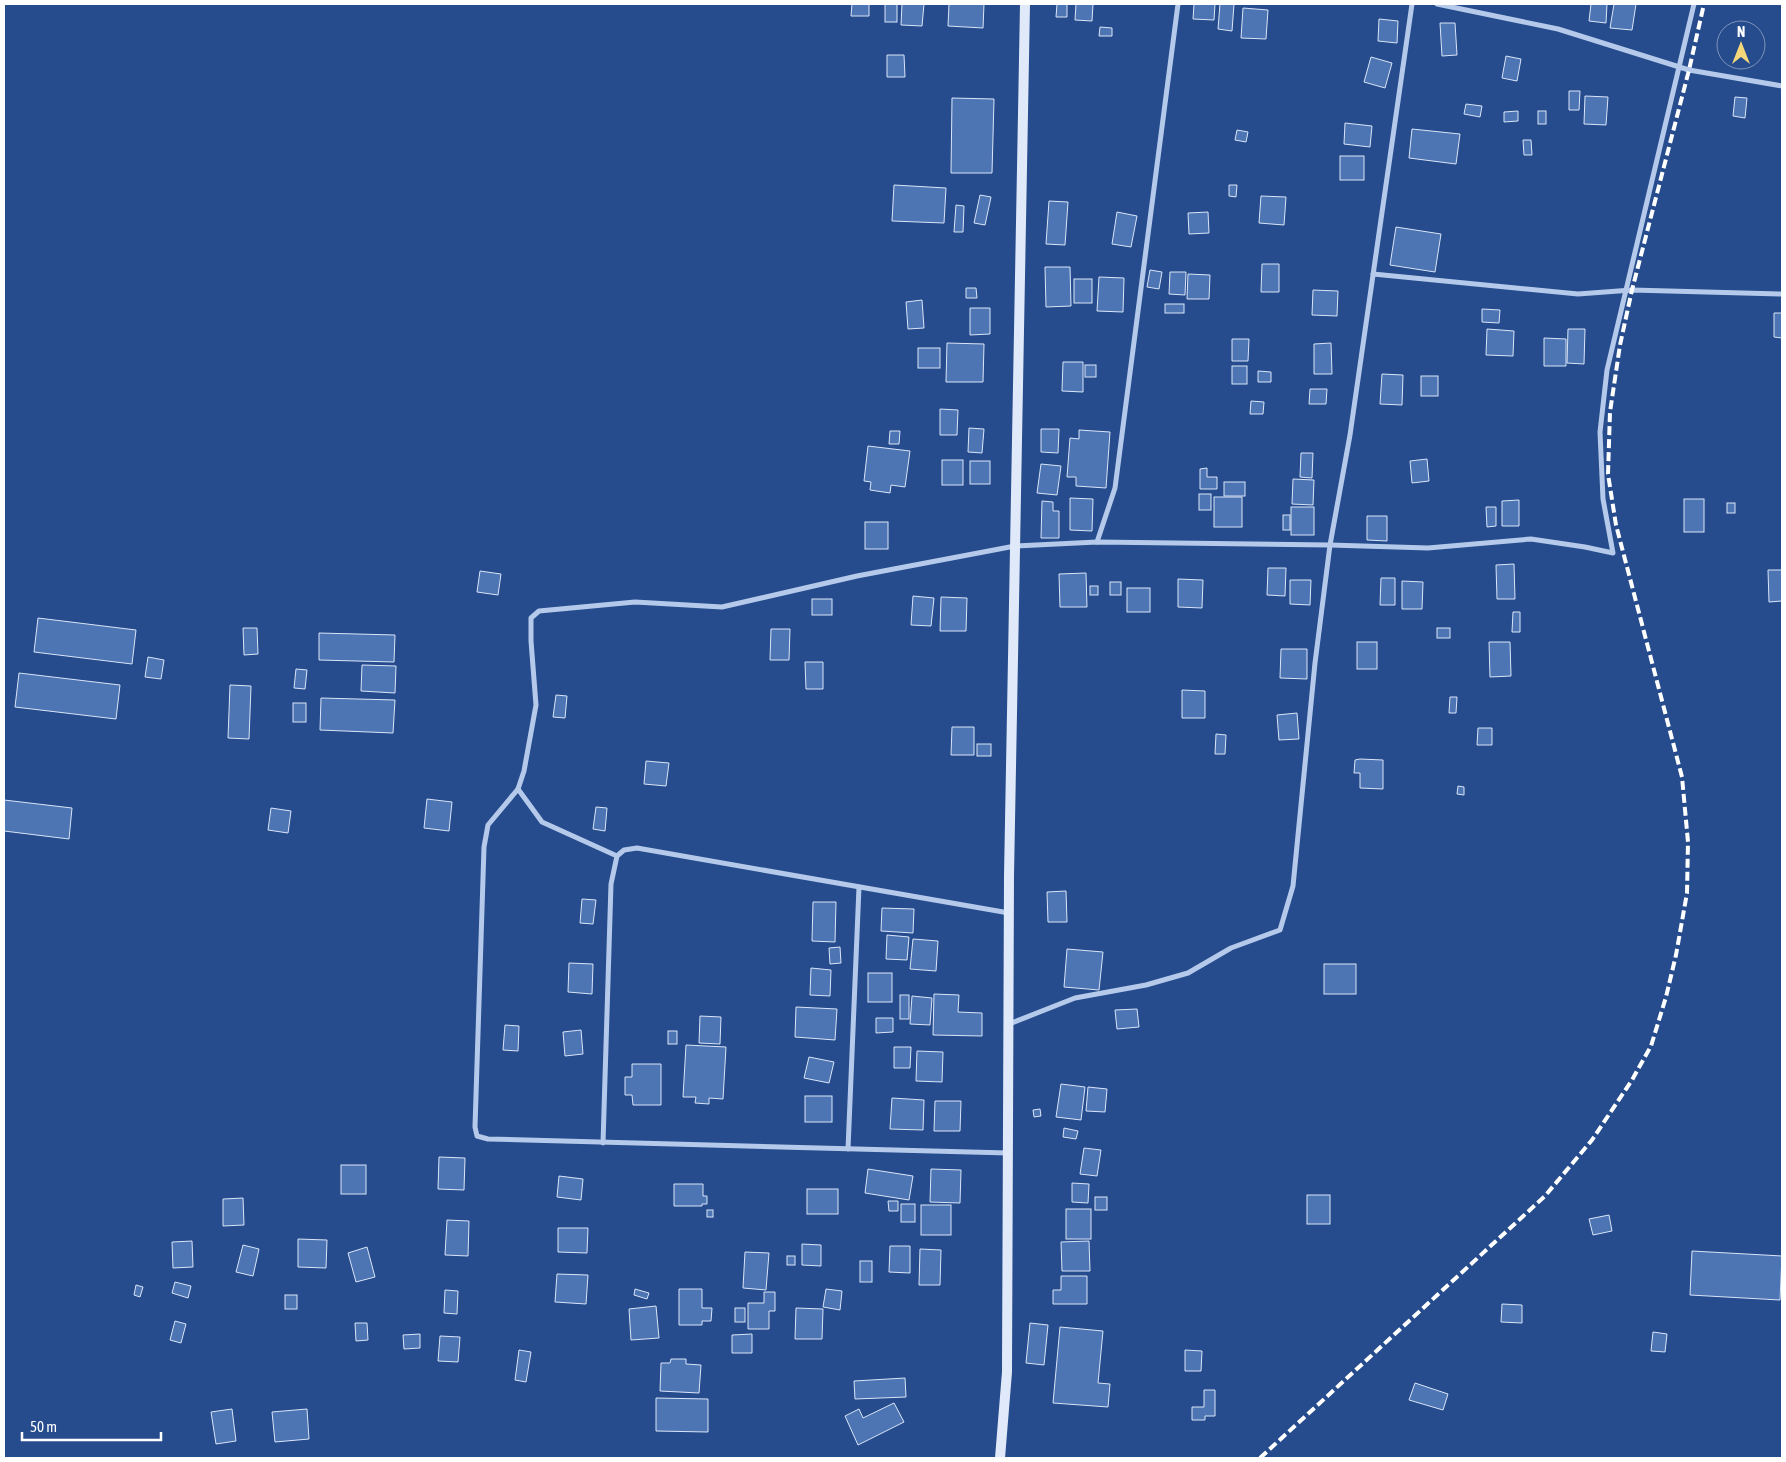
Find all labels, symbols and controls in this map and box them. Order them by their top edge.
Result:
north arrow [1716,20,1766,70]
text: N [1737,24,1745,40]
scale bar [22,1410,161,1442]
text: 50 m [30,1418,57,1435]

